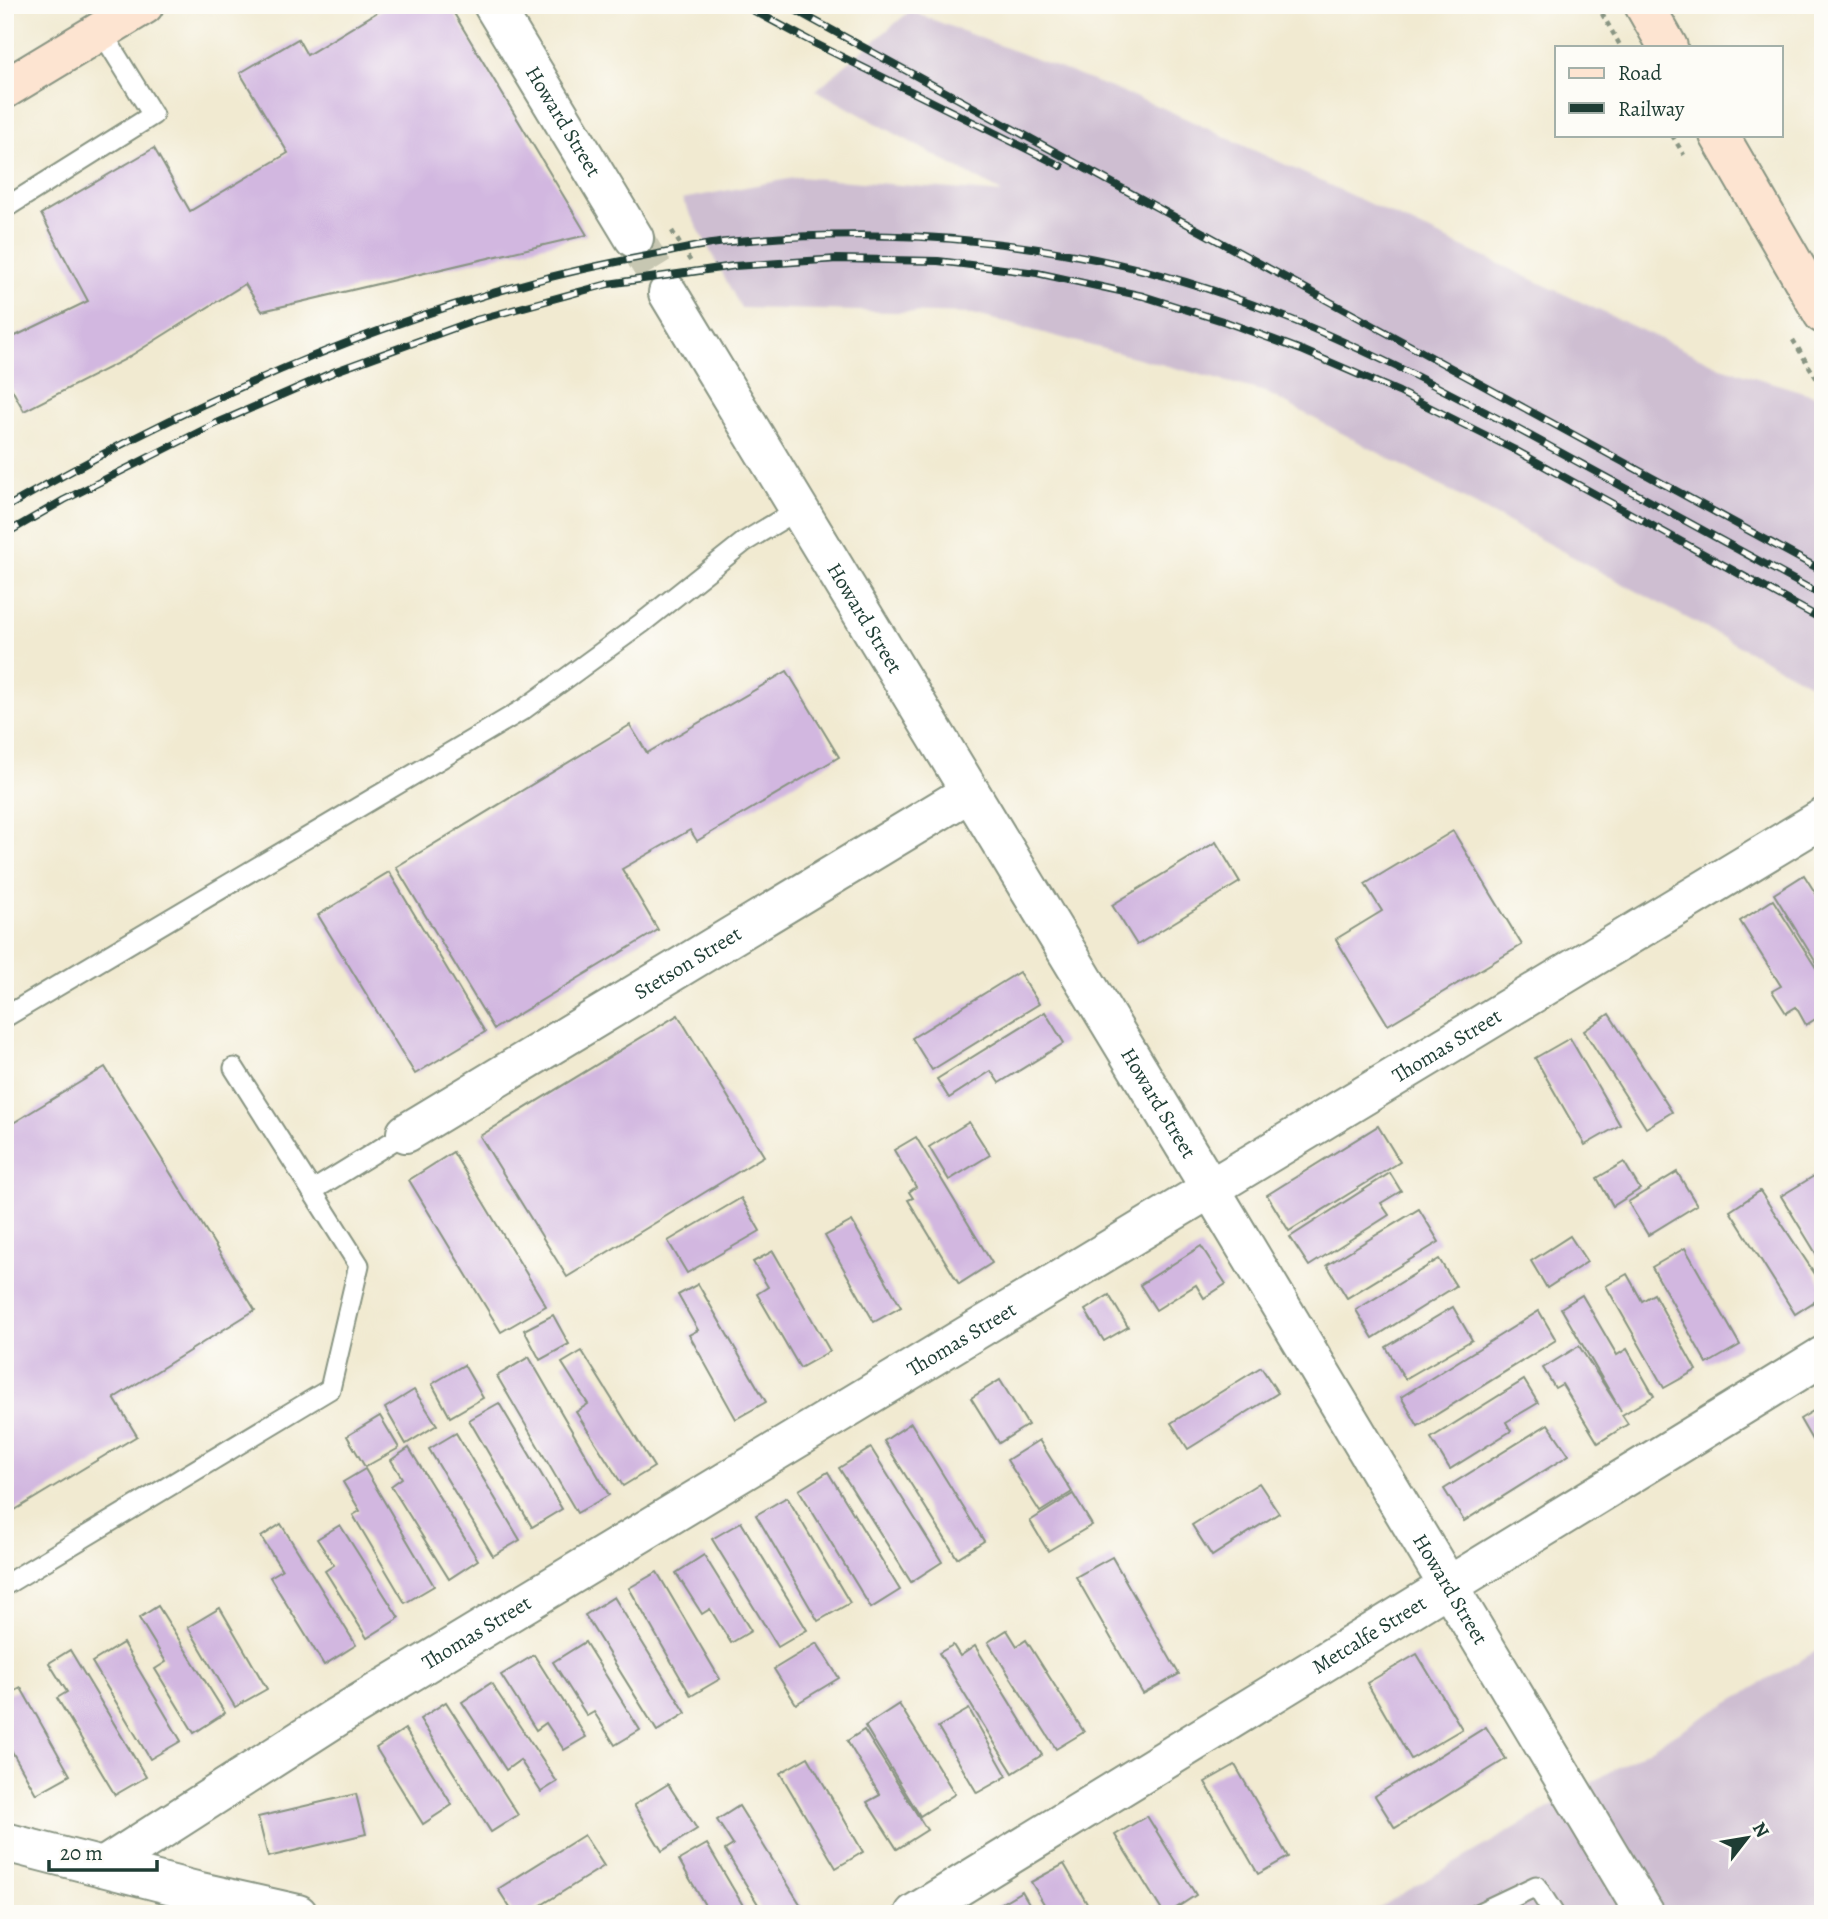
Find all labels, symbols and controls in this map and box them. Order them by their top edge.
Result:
legend [1555,46,1783,136]
text: Road [1618,59,1662,87]
street label: Howard Street [519,61,608,182]
text: Railway [1618,95,1685,123]
street label: Howard Street [821,557,909,679]
street label: Stetson Street [629,920,747,1006]
street label: Thomas Street [1387,1002,1507,1089]
street label: Howard Street [1114,1042,1203,1164]
street label: Thomas Street [902,1295,1021,1383]
street label: Howard Street [1406,1528,1494,1650]
street label: Thomas Street [417,1589,536,1676]
street label: Metcalfe Street [1307,1589,1432,1680]
north arrow [1713,1804,1783,1874]
text: N [1746,1817,1776,1843]
scale bar [49,1828,158,1872]
text: 20 m [60,1839,103,1867]

